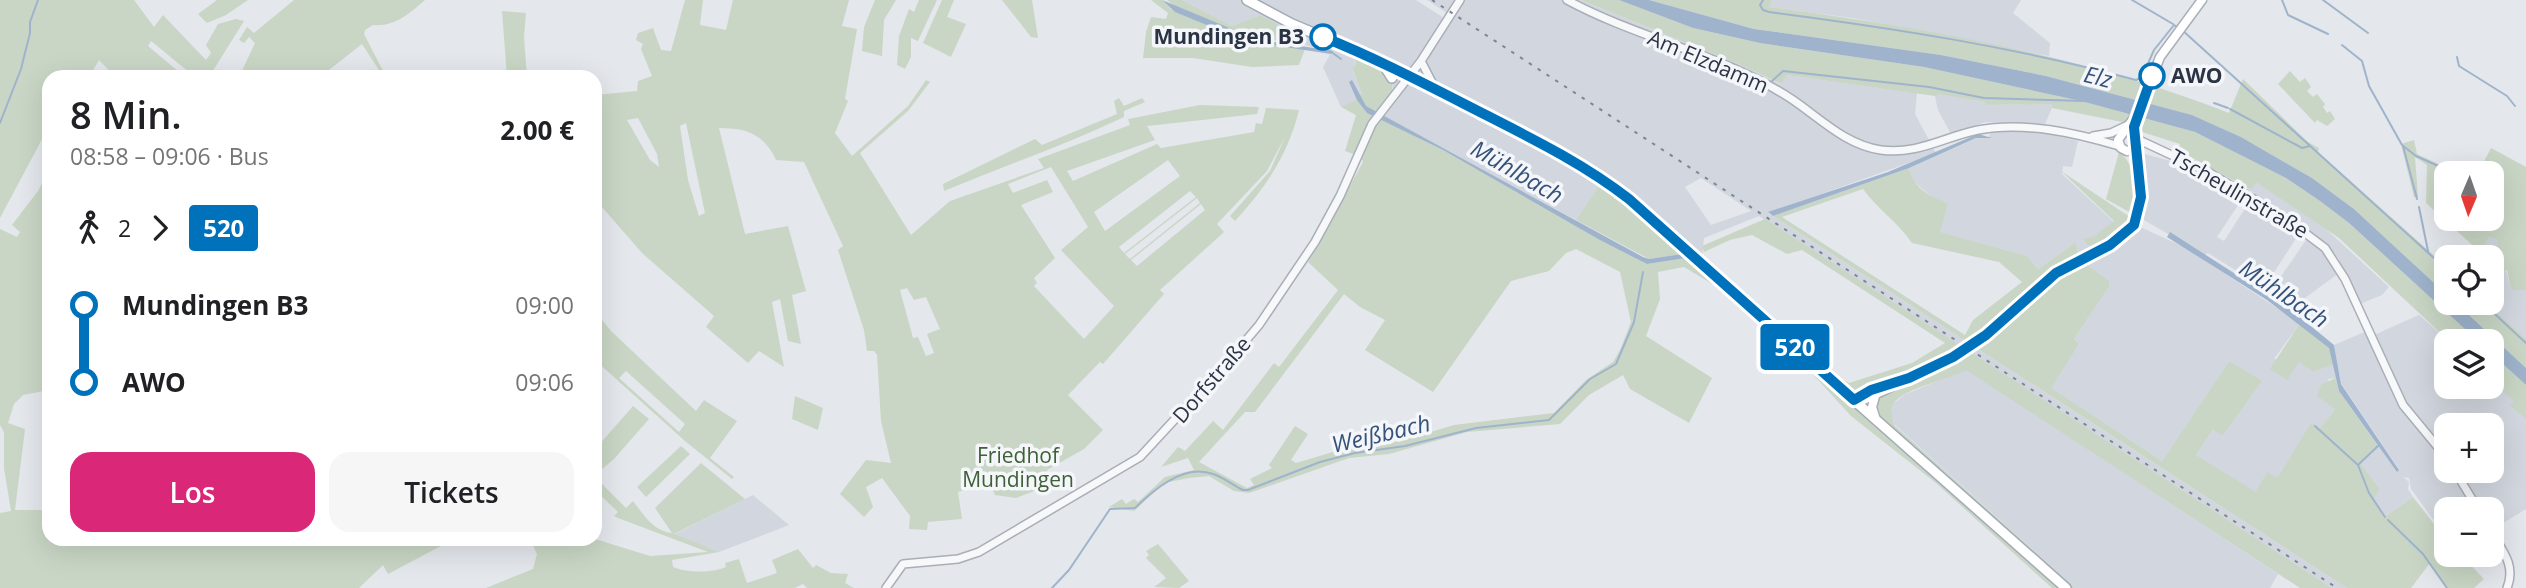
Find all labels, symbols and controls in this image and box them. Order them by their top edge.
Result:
place label: Mundingen B3 [1153,22,1304,50]
street label: Am Elzdamm [1644,23,1773,99]
marker: Mundingen B3 [1310,24,1336,50]
water label: Elz [2081,57,2116,95]
place label: AWO [2171,61,2223,89]
marker: AWO [2139,63,2165,89]
text: 8 Min. [70,88,182,140]
text: 2.00 € [500,112,574,148]
water label: Mühlbach [1466,132,1569,210]
text: 08:58 – 09:06 · Bus [70,140,269,172]
street label: Tscheulinstraße [2165,142,2314,244]
north arrow [2434,161,2504,231]
map controls [2434,161,2504,567]
icon: walk [70,209,108,247]
icon: forward [141,209,179,247]
text: 520 [203,211,244,244]
text: 2 [118,212,131,244]
button: locate [2434,245,2504,315]
water label: Mühlbach [2234,252,2336,335]
text: Mundingen B3 [122,287,308,323]
text: 09:00 [515,289,574,321]
line badge: 520 [1755,324,1835,370]
button: layers [2434,329,2504,399]
street label: Dorfstraße [1166,330,1257,429]
text: 520 [1774,330,1816,363]
text: AWO [122,364,186,400]
text: 09:06 [515,366,574,398]
water label: Weißbach [1328,406,1433,460]
button: + [2434,413,2504,483]
park label: Friedhof Mundingen [962,441,1074,493]
button: Los [70,452,315,532]
button: Tickets [329,452,574,532]
button: − [2434,497,2504,567]

